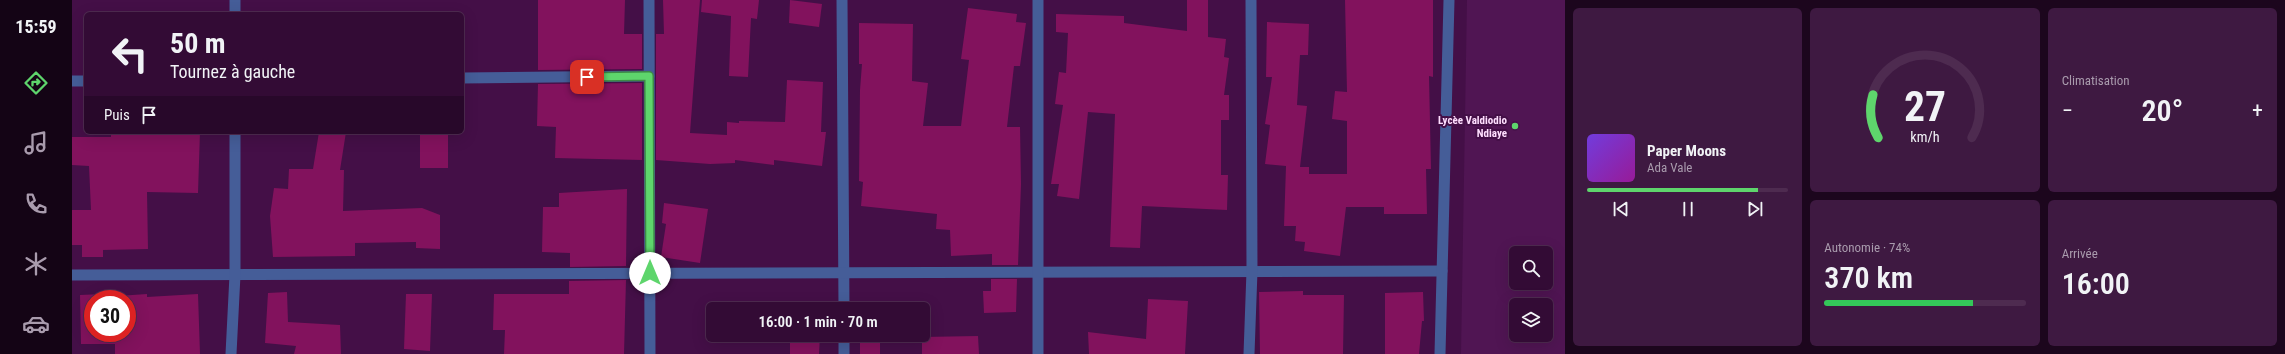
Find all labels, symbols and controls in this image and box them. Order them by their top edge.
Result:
text: 15:59 [15,16,57,37]
text: 50 m [170,27,226,60]
icon: left [104,28,156,80]
pin [570,60,604,94]
text: Tournez à gauche [170,61,295,82]
icon: arrive [576,66,598,88]
icon: directions [22,69,50,97]
text: Climatisation [2062,73,2130,88]
text: 27 [1904,82,1946,131]
text: 20° [2141,93,2183,128]
text: − [2062,98,2073,123]
text: + [2252,98,2263,123]
icon: arrive [138,104,160,126]
text: Puis [104,106,130,124]
place label: Lycèe Valdiodio Ndiaye [1438,114,1508,140]
marker: Lycèe Valdiodio Ndiaye [1510,121,1520,131]
icon: music [22,129,50,157]
text: km/h [1910,129,1940,145]
text: Paper Moons [1647,142,1726,160]
text: Ada Vale [1647,160,1692,175]
icon: phone [22,190,50,218]
icon: previous [1610,198,1632,220]
icon: pause [1677,198,1699,220]
icon: next [1744,198,1766,220]
text: Autonomie · 74% [1824,240,1910,255]
map controls [1509,246,1553,342]
button: search [1509,246,1553,290]
text: Arrivée [2062,246,2098,261]
icon: climate [22,250,50,278]
position arrow [629,252,671,294]
text: 370 km [1824,260,1913,295]
text: 16:00 [2062,266,2130,301]
speed limit sign: 30 [84,290,136,342]
button: layers [1509,298,1553,342]
icon: car [22,310,50,338]
text: 16:00 · 1 min · 70 m [758,313,878,331]

